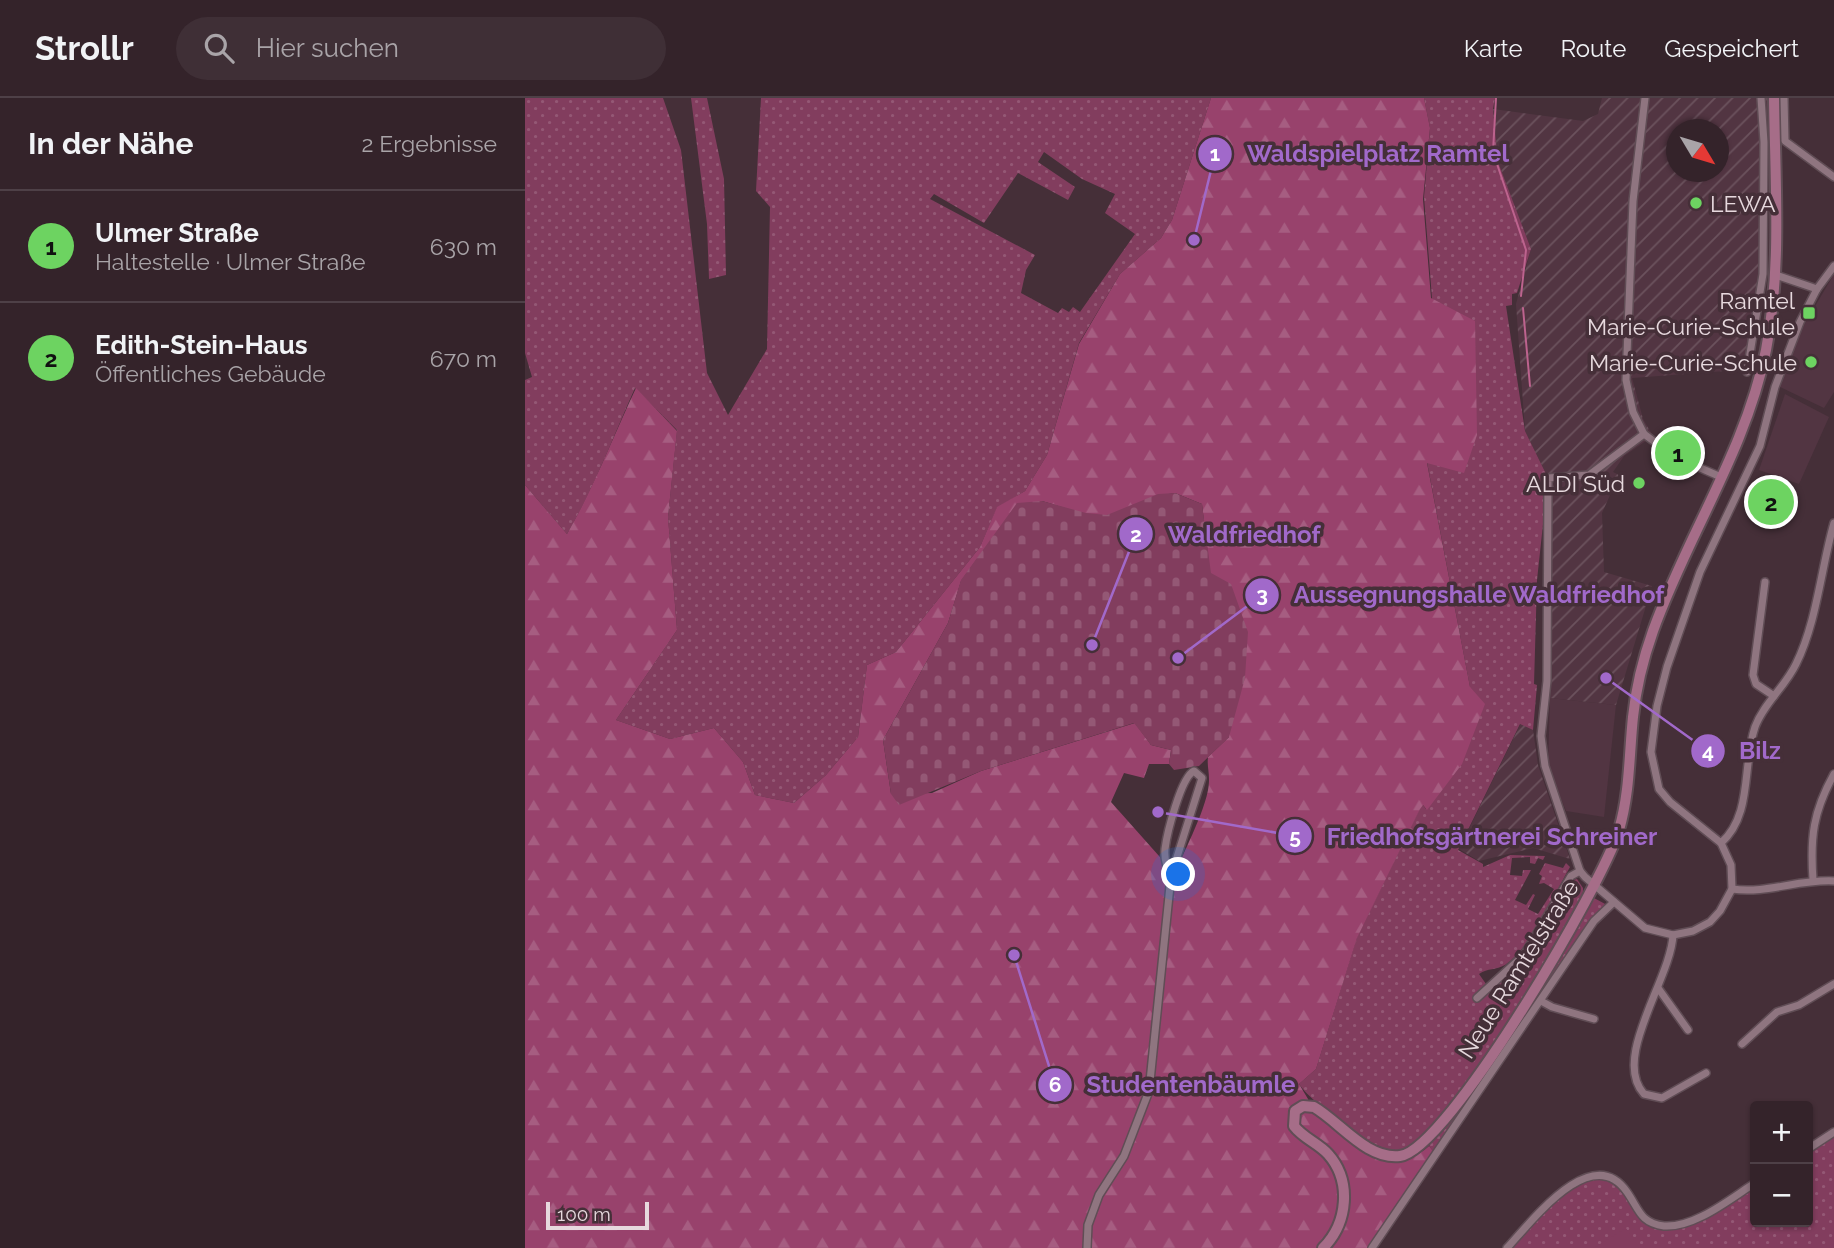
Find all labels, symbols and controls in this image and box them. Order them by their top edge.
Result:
search box [176,17,666,80]
text: Strollr [35,29,134,68]
icon: search [200,29,238,67]
text: Hier suchen [256,33,399,63]
text: Karte [1464,34,1523,63]
text: Route [1561,34,1626,63]
text: Gespeichert [1664,34,1799,63]
north arrow [1666,119,1729,182]
text: In der Nähe [28,126,193,161]
text: 2 Ergebnisse [361,130,497,157]
callout: Waldspielplatz Ramtel [1198,131,1523,176]
text: Waldspielplatz Ramtel [1247,139,1509,168]
text: 1 [1210,141,1220,166]
place label: LEWA [1710,190,1776,217]
marker: LEWA [1688,195,1704,211]
text: Ulmer Straße [95,218,259,248]
text: 1 [45,233,57,260]
text: 630 m [430,233,497,260]
text: Haltestelle · Ulmer Straße [95,248,366,275]
place label: Ramtel Marie-Curie-Schule [1587,287,1796,340]
marker: Ramtel Marie-Curie-Schule [1801,305,1817,321]
text: Edith-Stein-Haus [95,330,308,360]
text: 2 [45,345,57,372]
text: 670 m [430,345,497,372]
place label: Marie-Curie-Schule [1589,349,1797,376]
marker: Marie-Curie-Schule [1803,354,1819,370]
text: Öffentliches Gebäude [95,360,326,387]
pin: 1 [1655,427,1701,479]
place label: ALDI Süd [1526,470,1625,497]
marker: ALDI Süd [1631,475,1647,491]
pin: 2 [1748,476,1794,528]
callout: Waldfriedhof [1118,512,1334,557]
text: Waldfriedhof [1168,520,1321,549]
text: 2 [1130,522,1142,547]
callout: Aussegnungshalle Waldfriedhof [1245,572,1679,617]
text: Aussegnungshalle Waldfriedhof [1294,580,1665,609]
text: 3 [1256,582,1268,607]
callout: Bilz [1690,728,1795,773]
text: Bilz [1739,736,1781,765]
text: 4 [1702,738,1714,763]
callout: Friedhofsgärtnerei Schreiner [1278,814,1671,859]
text: Friedhofsgärtnerei Schreiner [1327,822,1657,851]
text: 5 [1289,824,1301,849]
your location [1161,857,1195,891]
street label: Neue Ramtelstraße [1452,875,1584,1063]
callout: Studentenbäumle [1038,1062,1309,1107]
text: Studentenbäumle [1087,1070,1295,1099]
text: 6 [1049,1072,1061,1097]
map controls [1750,1101,1813,1227]
button: + [1750,1101,1813,1164]
button: − [1750,1164,1813,1227]
scale bar [546,1199,649,1231]
text: 100 m [557,1203,611,1225]

